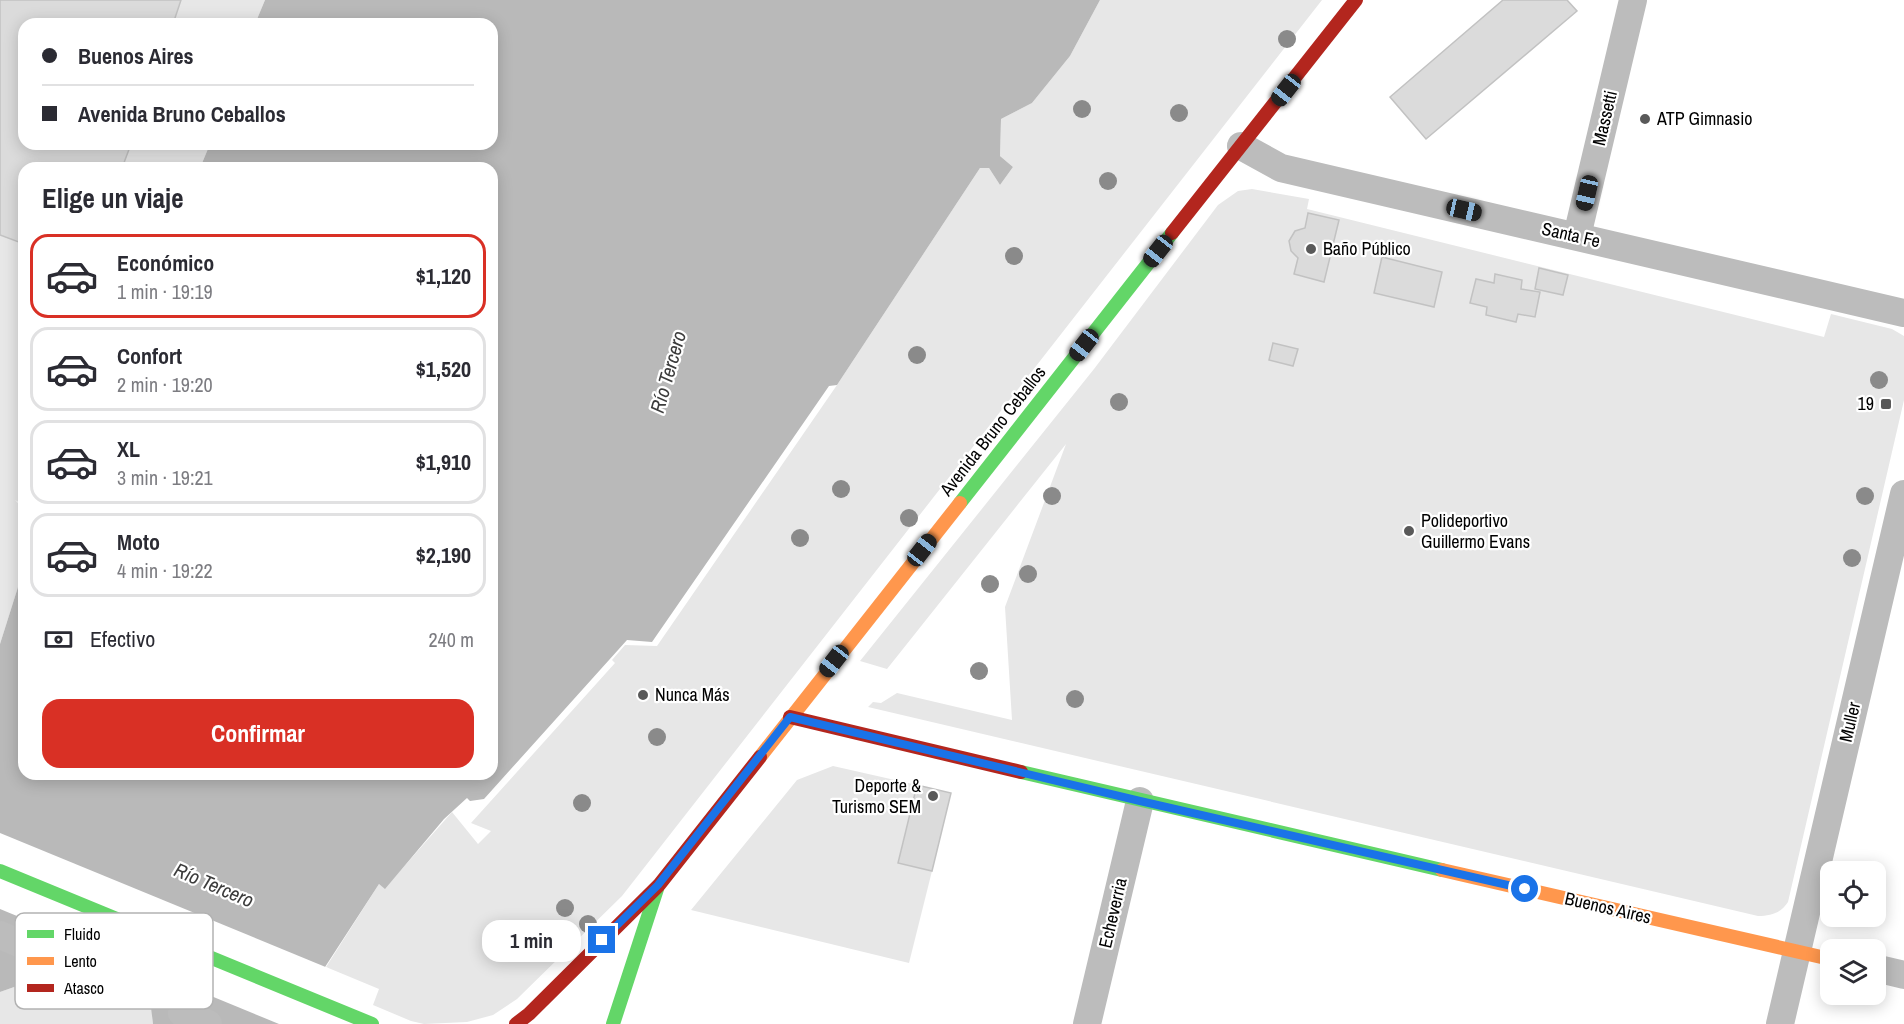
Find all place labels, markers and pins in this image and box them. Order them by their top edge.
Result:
place label: ATP Gimnasio [1656,106,1752,131]
marker: ATP Gimnasio [1638,112,1652,126]
place label: Baño Público [1323,236,1411,261]
marker: Baño Público [1304,242,1318,256]
place label: 19 [1858,391,1874,416]
marker: 19 [1879,397,1893,411]
place label: Polideportivo Guillermo Evans [1421,508,1530,554]
marker: Polideportivo Guillermo Evans [1402,524,1416,538]
place label: Nunca Más [655,682,730,707]
marker: Nunca Más [636,688,650,702]
place label: Deporte & Turismo SEM [832,773,921,819]
marker: Deporte & Turismo SEM [926,789,940,803]

